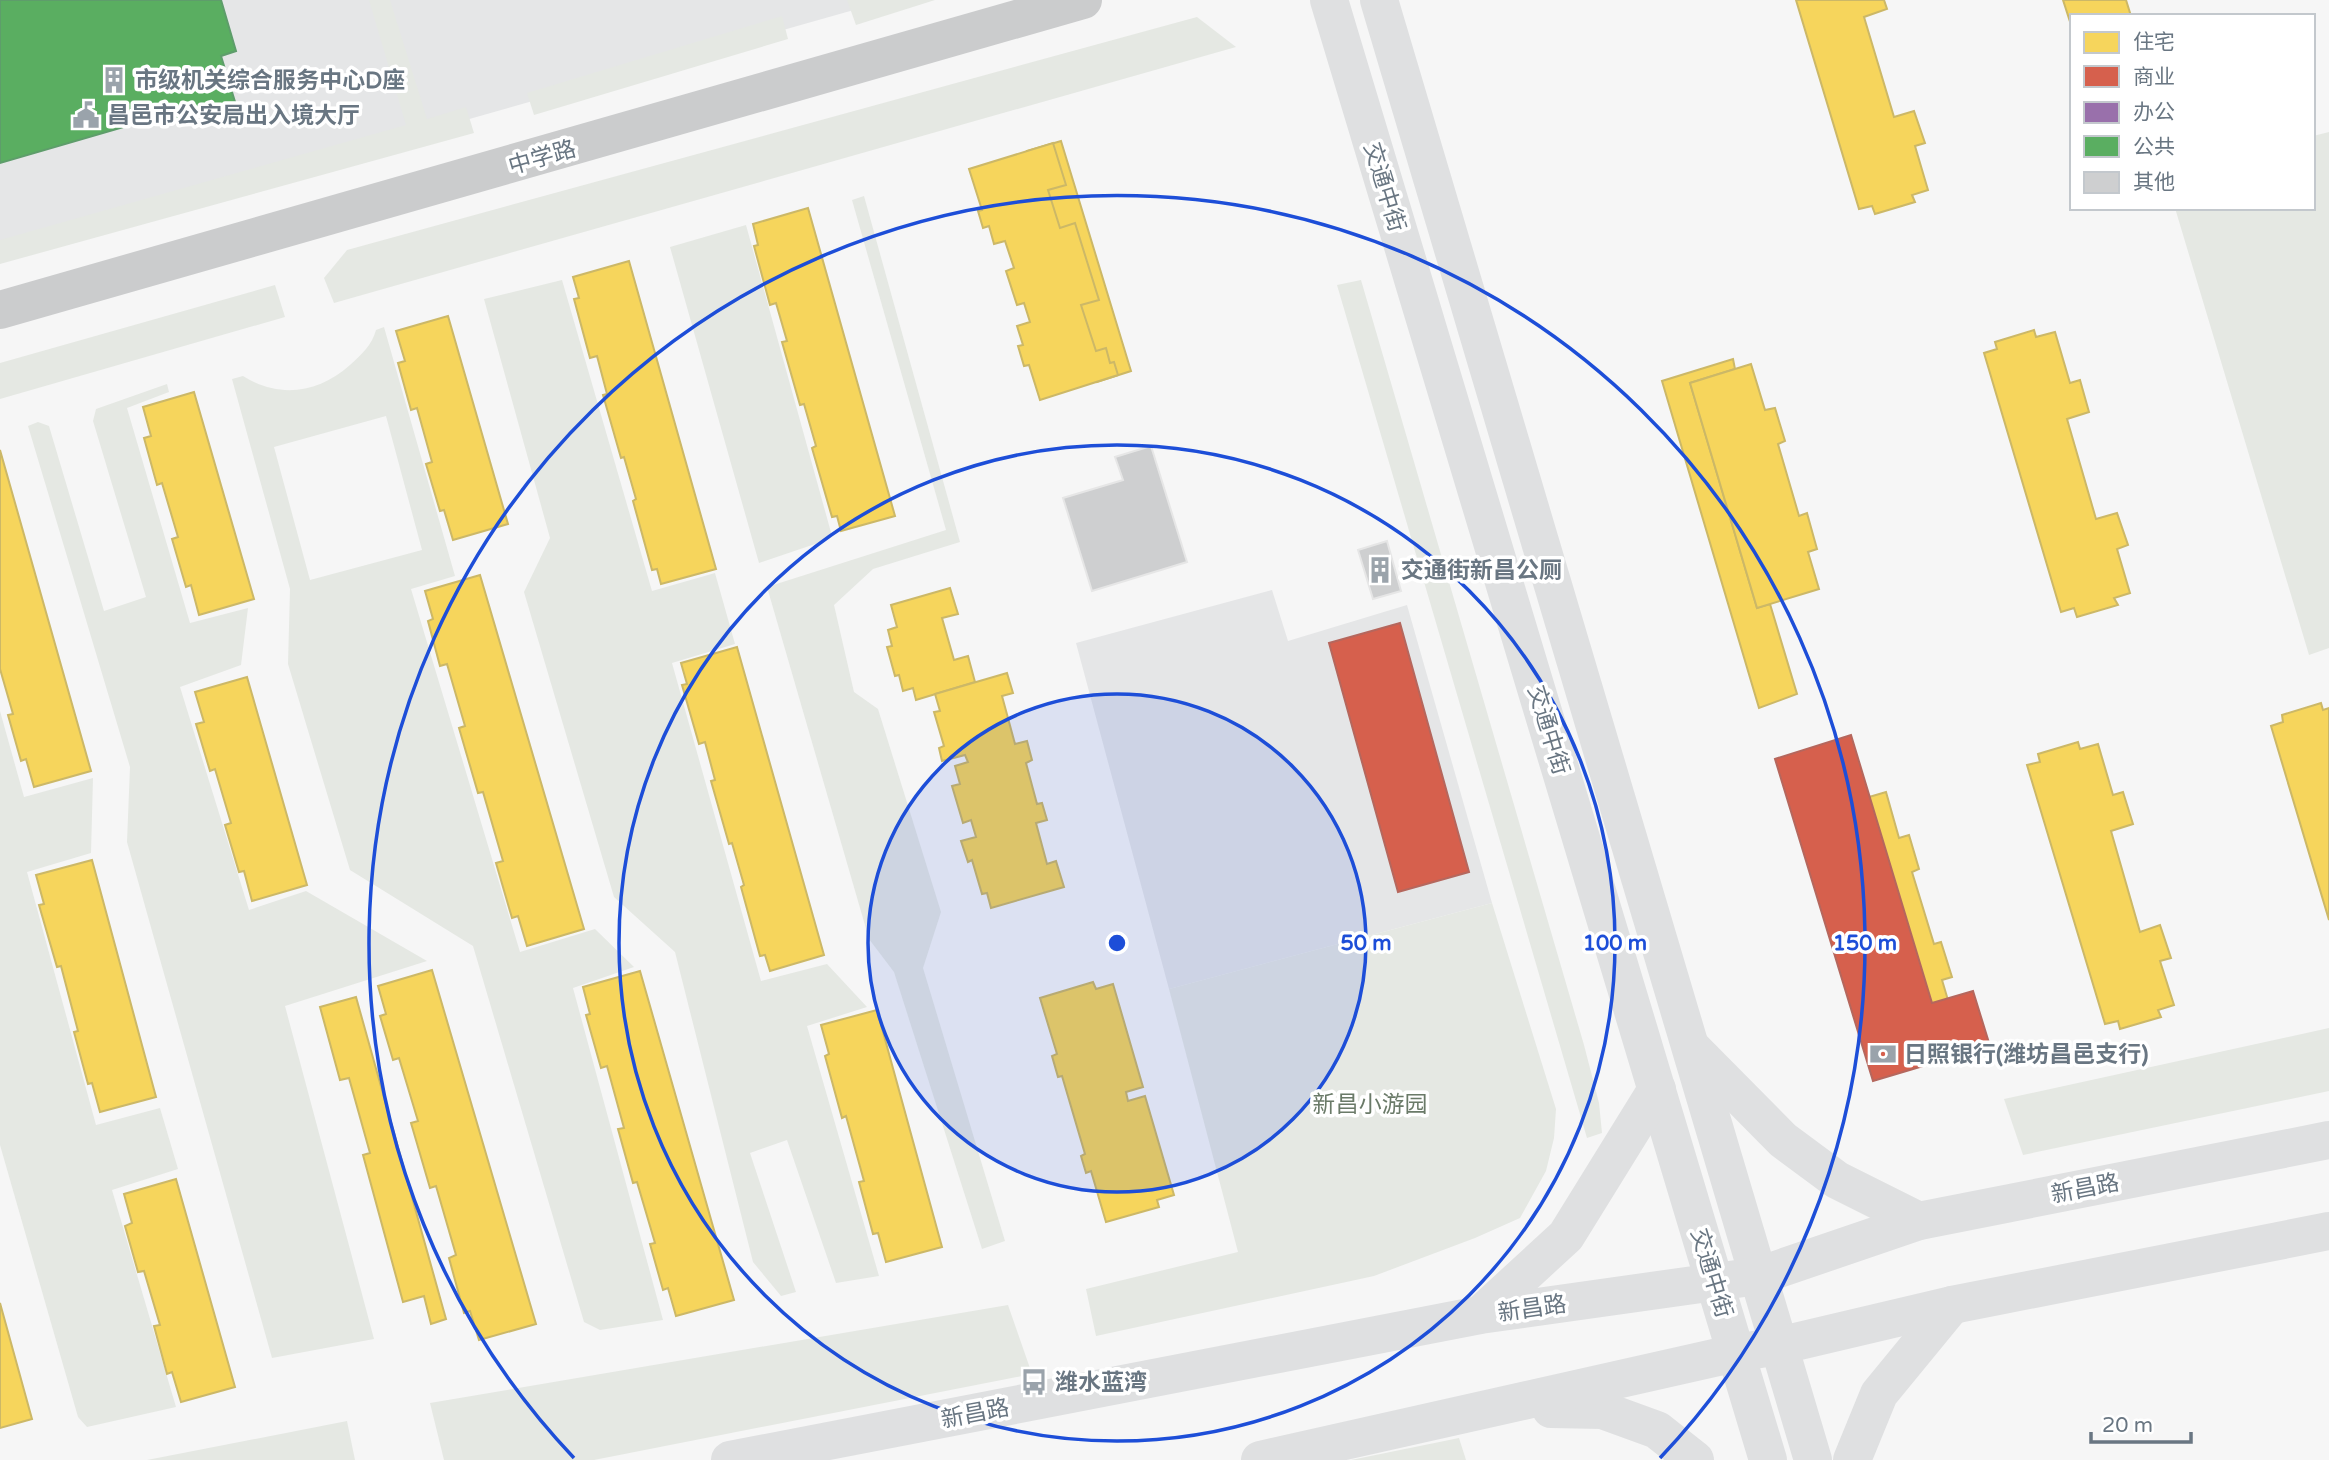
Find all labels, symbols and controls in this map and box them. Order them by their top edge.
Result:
legend [2070,14,2315,210]
text: 住宅 [2133,30,2175,55]
building icon: 市级机关综合服务中心D座 [99,65,129,95]
text: 商业 [2133,65,2175,90]
place label: 市级机关综合服务中心D座 [135,67,405,95]
public building icon: 昌邑市公安局出入境大厅 [71,100,101,130]
text: 办公 [2133,100,2175,125]
place label: 昌邑市公安局出入境大厅 [107,102,360,130]
street label: 中学路 [505,135,579,181]
text: 公共 [2133,135,2175,160]
street label: 交通中街 [1357,139,1411,235]
text: 其他 [2133,170,2175,195]
building icon: 交通街新昌公厕 [1365,555,1395,585]
place label: 交通街新昌公厕 [1401,557,1562,585]
street label: 交通中街 [1521,682,1575,778]
centre of rings [1105,931,1129,955]
text: 50 m [1340,931,1392,956]
text: 100 m [1583,931,1647,956]
text: 150 m [1833,931,1897,956]
bank icon: 日照银行(潍坊昌邑支行) [1868,1039,1898,1069]
place label: 日照银行(潍坊昌邑支行) [1904,1041,2148,1069]
park label: 新昌小游园 [1313,1091,1428,1119]
street label: 新昌路 [2049,1169,2122,1209]
street label: 交通中街 [1684,1225,1738,1321]
street label: 新昌路 [1496,1290,1568,1328]
bus stop icon: 潍水蓝湾 [1019,1367,1049,1397]
place label: 潍水蓝湾 [1055,1369,1147,1397]
street label: 新昌路 [939,1394,1012,1434]
scale bar [2091,1400,2191,1444]
text: 20 m [2102,1413,2153,1438]

